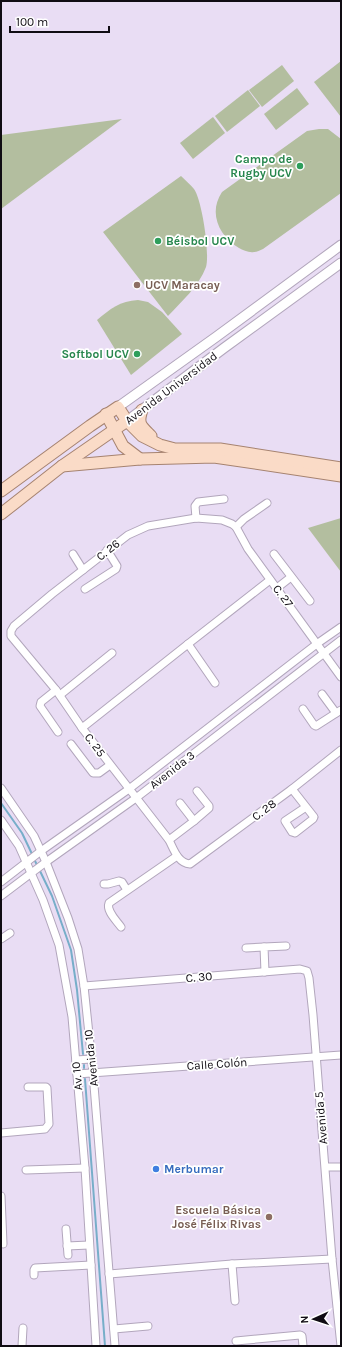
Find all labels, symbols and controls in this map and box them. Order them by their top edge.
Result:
scale bar [10,8,109,34]
text: 100 m [16,15,48,29]
place label: Campo de Rugby UCV [230,152,293,180]
marker: Campo de Rugby UCV [295,161,305,171]
place label: Béisbol UCV [166,234,235,248]
marker: Béisbol UCV [153,236,163,246]
place label: UCV Maracay [145,278,220,292]
marker: UCV Maracay [132,280,142,290]
place label: Softbol UCV [61,347,130,361]
street label: Avenida Universidad [122,349,220,427]
marker: Softbol UCV [132,349,142,359]
street label: C. 26 [93,536,123,564]
street label: C. 27 [270,582,296,610]
street label: C. 25 [82,730,109,760]
street label: Avenida 3 [147,748,197,792]
street label: C. 28 [249,796,279,824]
street label: C. 30 [185,969,213,985]
street label: Avenida 10 [81,1029,101,1087]
street label: Calle Colón [186,1055,248,1073]
street label: Av. 10 [69,1061,85,1091]
street label: Avenida 5 [312,1091,330,1145]
place label: Merbumar [164,1162,224,1176]
marker: Merbumar [151,1164,161,1174]
place label: Escuela Básica José Félix Rivas [172,1203,261,1231]
marker: Escuela Básica José Félix Rivas [264,1212,274,1222]
north arrow [294,1299,334,1339]
text: N [298,1315,311,1324]

